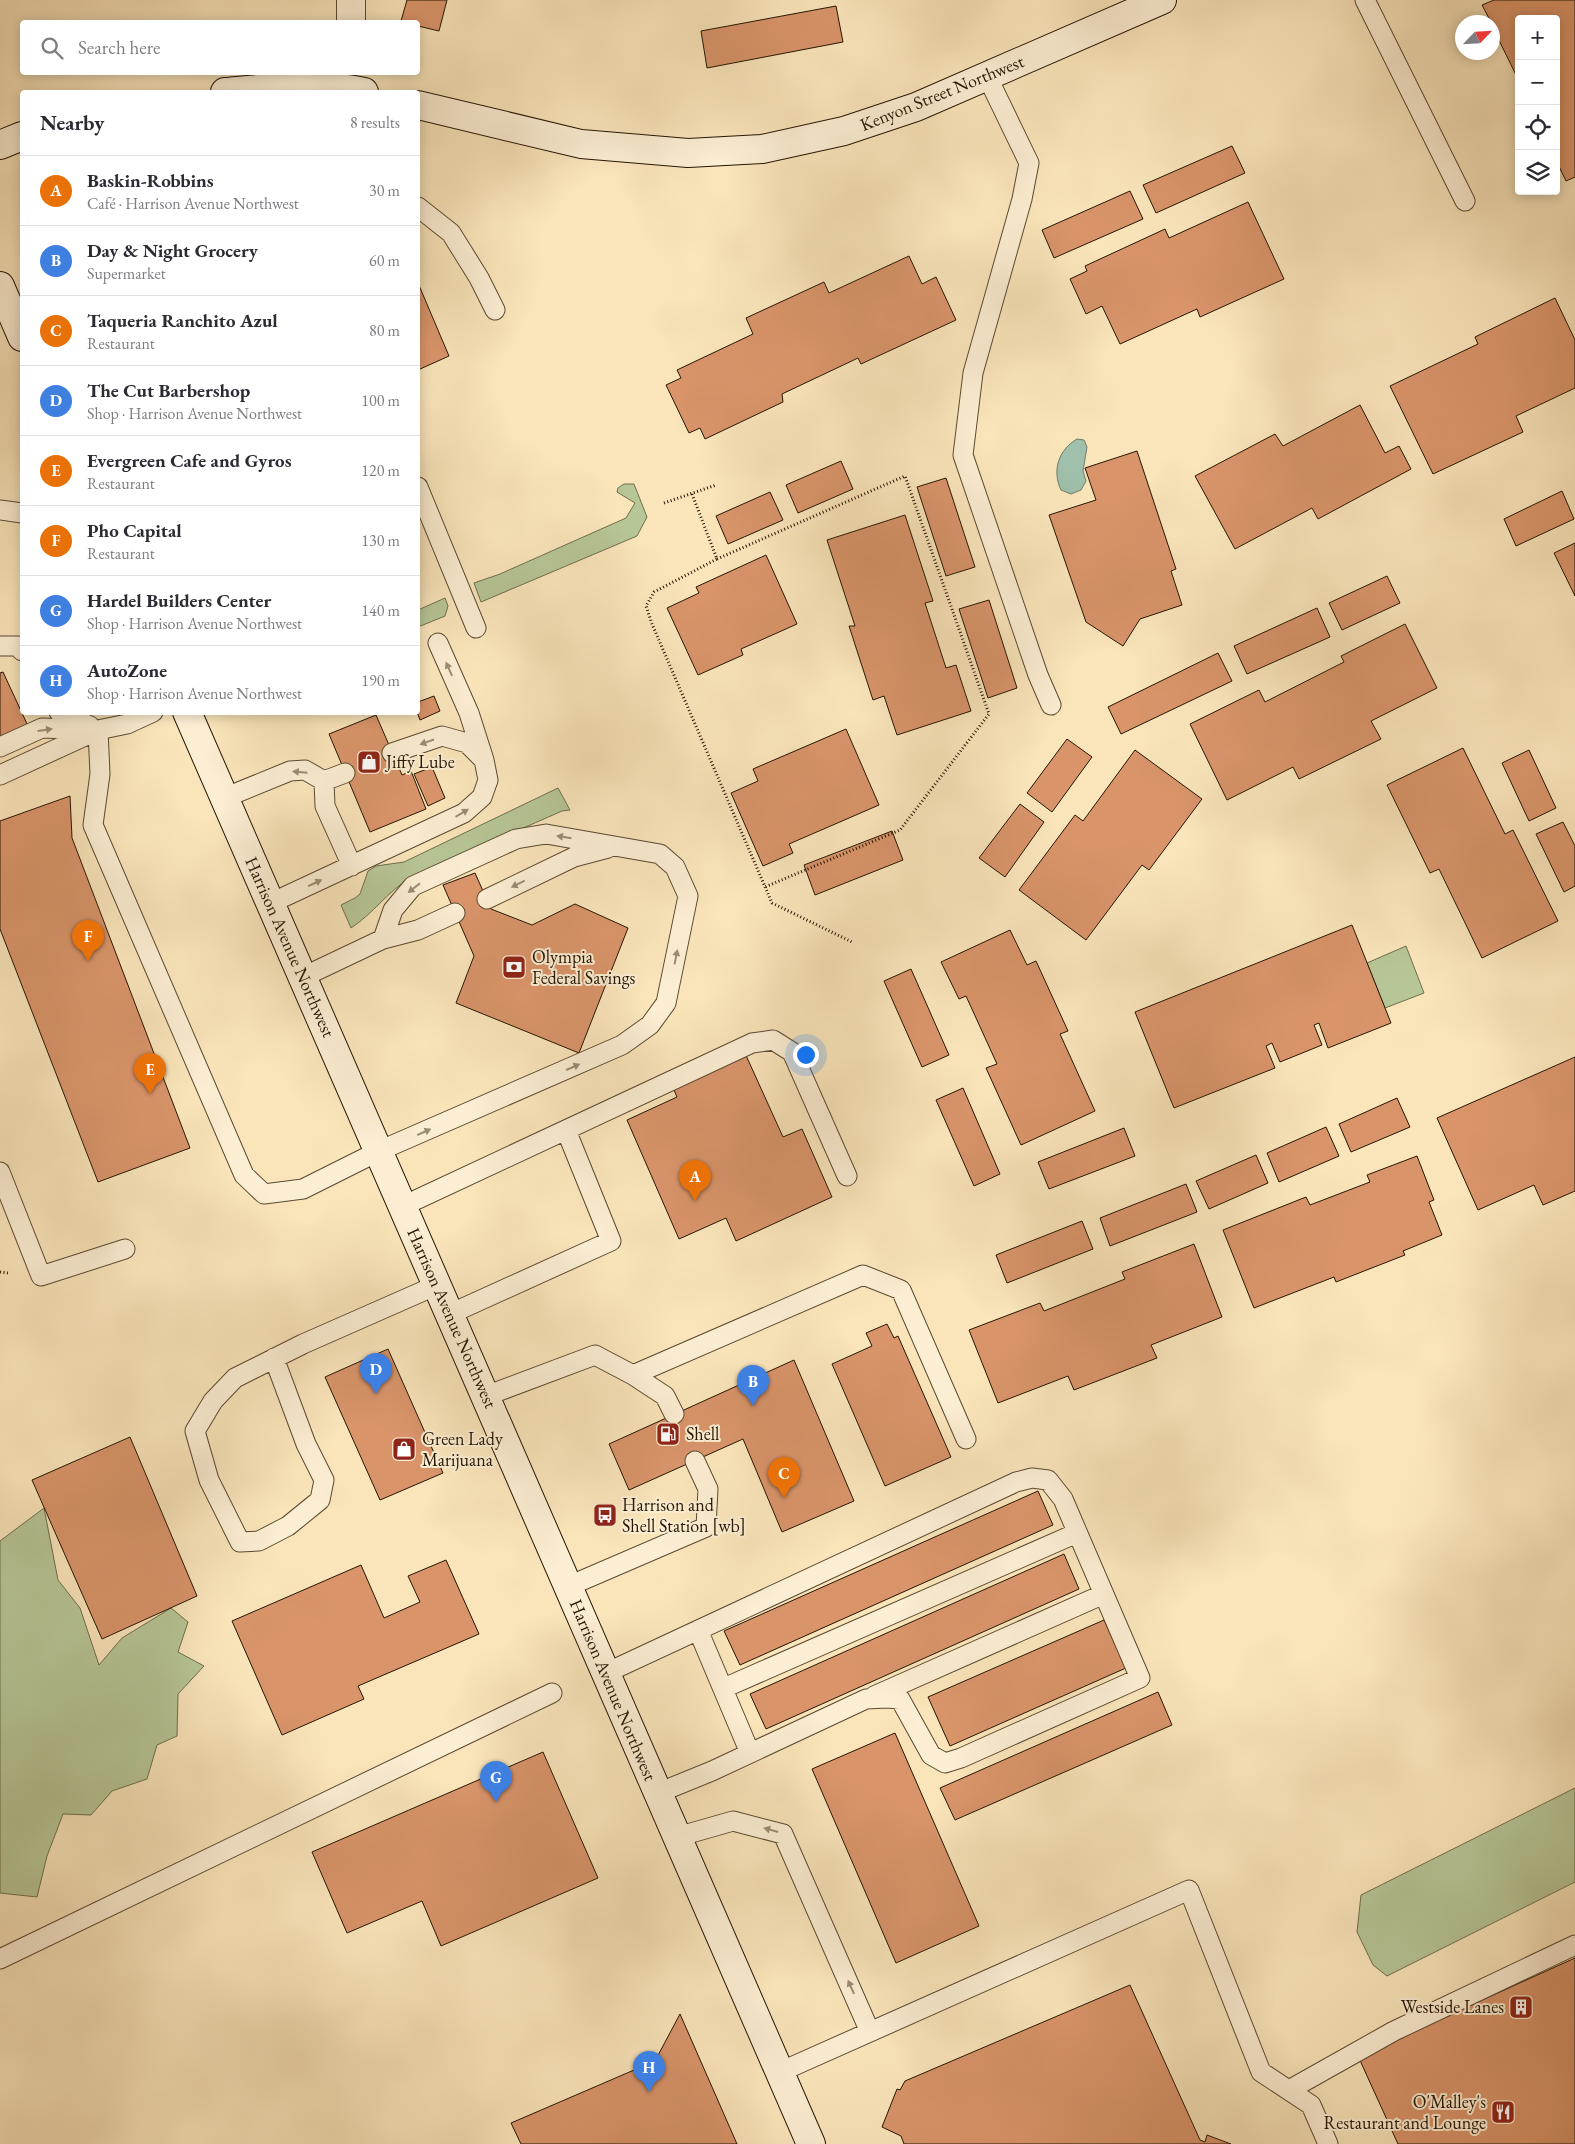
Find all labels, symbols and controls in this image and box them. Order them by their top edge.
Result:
north arrow [1455,15,1500,60]
map controls [1515,15,1560,195]
button: + [1515,15,1560,60]
search box [20,20,420,75]
icon: search [38,34,66,62]
text: Search here [78,35,160,60]
street label: Kenyon Street Northwest [857,49,1027,136]
button: − [1515,60,1560,105]
button: locate [1515,105,1560,150]
text: Nearby [40,109,104,136]
text: 8 results [350,112,400,133]
button: layers [1515,150,1560,195]
text: Baskin-Robbins [87,168,214,193]
text: A [50,180,62,201]
text: 30 m [369,180,400,201]
text: Café · Harrison Avenue Northwest [87,193,299,214]
text: Day & Night Grocery [87,238,258,263]
text: B [51,250,61,271]
text: 60 m [369,250,400,271]
text: Supermarket [87,263,166,284]
text: Taqueria Ranchito Azul [87,308,278,333]
text: C [50,320,62,341]
text: 80 m [369,320,400,341]
text: Restaurant [87,333,155,354]
text: The Cut Barbershop [87,378,250,403]
text: D [50,390,62,411]
text: 100 m [361,390,400,411]
text: Shop · Harrison Avenue Northwest [87,403,302,424]
text: Evergreen Cafe and Gyros [87,448,291,473]
text: E [51,460,61,481]
text: 120 m [361,460,400,481]
text: Restaurant [87,473,155,494]
text: Pho Capital [87,518,182,543]
text: F [52,530,60,551]
text: 130 m [361,530,400,551]
text: Restaurant [87,543,155,564]
text: Hardel Builders Center [87,588,271,613]
text: G [50,600,62,621]
text: 140 m [361,600,400,621]
text: Shop · Harrison Avenue Northwest [87,613,302,634]
text: AutoZone [87,658,167,683]
one-way arrow [445,662,453,676]
text: H [50,670,62,691]
text: 190 m [361,670,400,691]
text: Shop · Harrison Avenue Northwest [87,683,302,704]
one-way arrow [37,726,53,734]
one-way arrow [419,739,434,746]
shop icon: Jiffy Lube [356,749,382,775]
place label: Jiffy Lube [384,750,455,773]
one-way arrow [292,767,308,775]
one-way arrow [455,809,468,818]
one-way arrow [556,832,572,840]
street label: Harrison Avenue Northwest [240,853,341,1041]
one-way arrow [308,878,322,886]
one-way arrow [511,880,525,888]
one-way arrow [407,883,421,893]
pin: F [72,920,104,961]
place label: Olympia Federal Savings [532,945,636,989]
one-way arrow [672,949,680,965]
bank icon: Olympia Federal Savings [501,954,527,980]
your location [793,1042,819,1068]
pin: E [134,1053,166,1094]
one-way arrow [566,1062,580,1070]
one-way arrow [417,1127,431,1135]
pin: A [679,1160,711,1201]
street label: Harrison Avenue Northwest [402,1224,503,1412]
pin: D [360,1353,392,1394]
pin: B [737,1365,769,1406]
fuel station icon: Shell [655,1421,681,1447]
place label: Shell [686,1422,719,1445]
place label: Green Lady Marijuana [422,1427,503,1471]
shop icon: Green Lady Marijuana [391,1436,417,1462]
pin: C [768,1457,800,1498]
place label: Harrison and Shell Station [wb] [622,1493,746,1537]
bus stop icon: Harrison and Shell Station [wb] [592,1502,618,1528]
street label: Harrison Avenue Northwest [565,1595,662,1784]
pin: G [480,1761,512,1802]
one-way arrow [764,1826,779,1834]
one-way arrow [846,1980,854,1994]
building icon: Westside Lanes [1508,1994,1534,2020]
place label: Westside Lanes [1401,1995,1504,2018]
pin: H [633,2051,665,2092]
place label: O'Malley's Restaurant and Lounge [1323,2090,1486,2134]
restaurant icon: O'Malley's Restaurant and Lounge [1490,2099,1516,2125]

